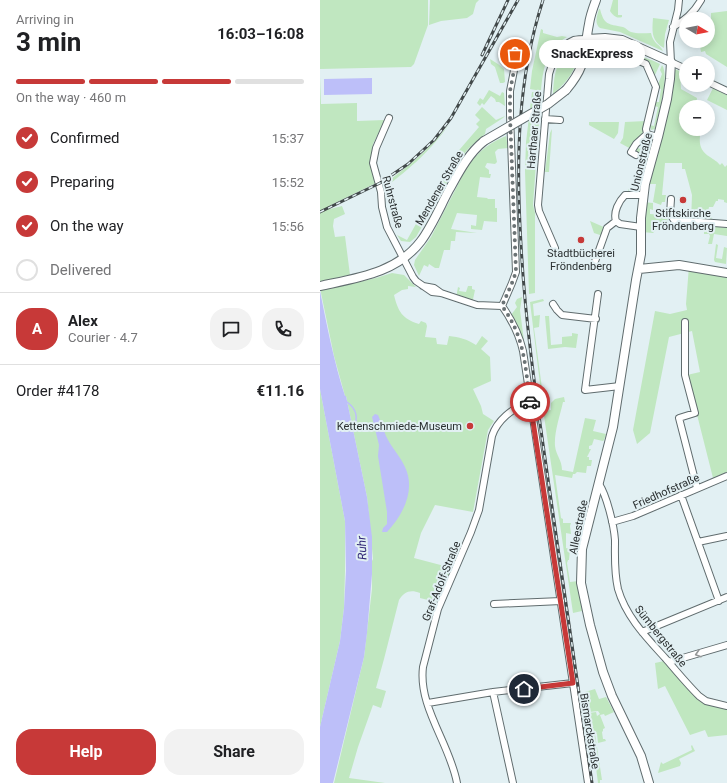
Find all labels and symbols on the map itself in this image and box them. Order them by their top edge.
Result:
north arrow [679,12,715,48]
pin [498,37,532,71]
callout: SnackExpress [539,40,645,68]
street label: Harthaer Straße [525,91,544,169]
street label: Unionstraße [628,132,655,193]
street label: Mendener Straße [413,149,466,228]
street label: Ruhrstraße [379,174,406,230]
marker: Stiftskirche Fröndenberg [678,195,688,205]
place label: Stiftskirche Fröndenberg [652,207,714,233]
marker: Stadtbücherei Fröndenberg [576,235,586,245]
place label: Stadtbücherei Fröndenberg [547,247,615,273]
courier [510,382,550,422]
place label: Kettenschmiede-Museum [337,420,462,433]
marker: Kettenschmiede-Museum [465,421,475,431]
street label: Friedhofstraße [631,471,702,512]
street label: Alleestraße [566,499,591,556]
water label: Ruhr [354,535,370,560]
street label: Graf-Adolf-Straße [420,539,463,623]
street label: Sümbergstraße [632,603,689,670]
one-way arrow [695,649,702,658]
pin [507,672,541,706]
street label: Bismarckstraße [577,692,602,770]

